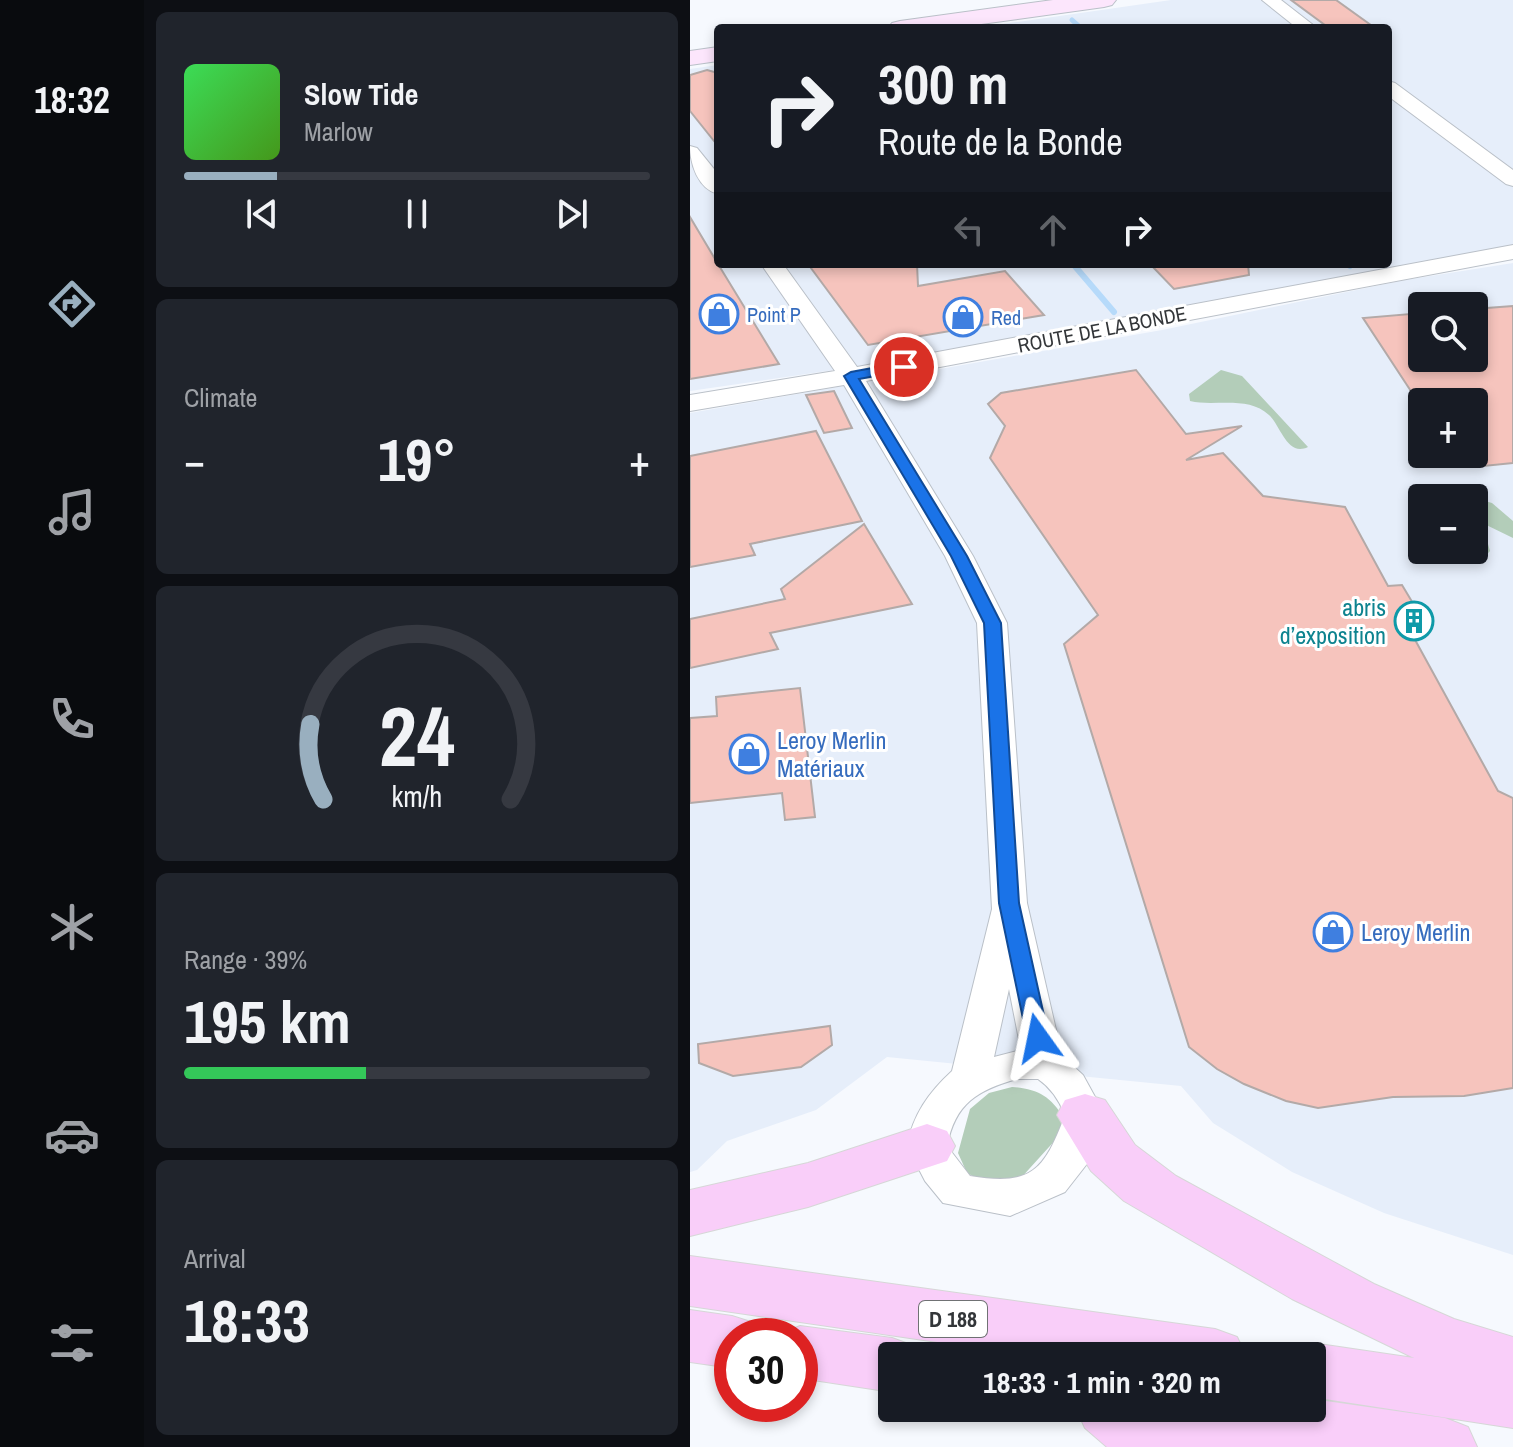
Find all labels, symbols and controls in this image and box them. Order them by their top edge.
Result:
text: 300 m [878,46,1008,121]
icon: right [746,56,850,160]
text: Slow Tide [304,74,418,114]
text: 18:32 [34,76,110,124]
text: Marlow [304,114,373,149]
text: Route de la Bonde [878,118,1123,166]
icon: previous [240,192,284,236]
icon: pause [395,192,439,236]
icon: next [550,192,594,236]
icon: left [947,208,991,252]
icon: ahead [1031,208,1075,252]
icon: right [1115,208,1159,252]
icon: directions [44,276,100,332]
map controls [1408,292,1488,564]
button: search [1408,292,1488,372]
shop icon: Point P [698,293,740,335]
shop icon: Red [942,296,984,338]
street label: ROUTE DE LA BONDE [1015,299,1189,359]
place label: Point P [747,301,801,328]
place label: Red [991,304,1021,331]
pin [870,333,938,401]
icon: arrive [882,345,926,389]
text: Climate [184,380,257,415]
button: + [1408,388,1488,468]
text: 19° [378,419,456,500]
text: − [184,430,205,490]
text: + [629,430,650,490]
icon: music [44,484,100,540]
button: − [1408,484,1488,564]
place label: abris d’exposition [1280,591,1386,651]
building icon: abris d’exposition [1393,600,1435,642]
text: 24 [379,679,455,791]
icon: phone [44,691,100,747]
place label: Leroy Merlin Matériaux [777,724,886,784]
shop icon: Leroy Merlin Matériaux [728,733,770,775]
text: km/h [392,777,442,816]
icon: climate [44,899,100,955]
shop icon: Leroy Merlin [1312,911,1354,953]
place label: Leroy Merlin [1361,916,1470,948]
text: Range · 39% [184,942,307,977]
text: 195 km [184,981,351,1062]
position arrow [996,996,1080,1080]
icon: car [44,1107,100,1163]
text: Arrival [184,1241,246,1276]
text: 18:33 [184,1280,310,1361]
road number: D 188 [919,1301,987,1337]
icon: filters [44,1315,100,1371]
speed limit sign: 30 [714,1318,818,1422]
text: 18:33 · 1 min · 320 m [983,1362,1221,1402]

